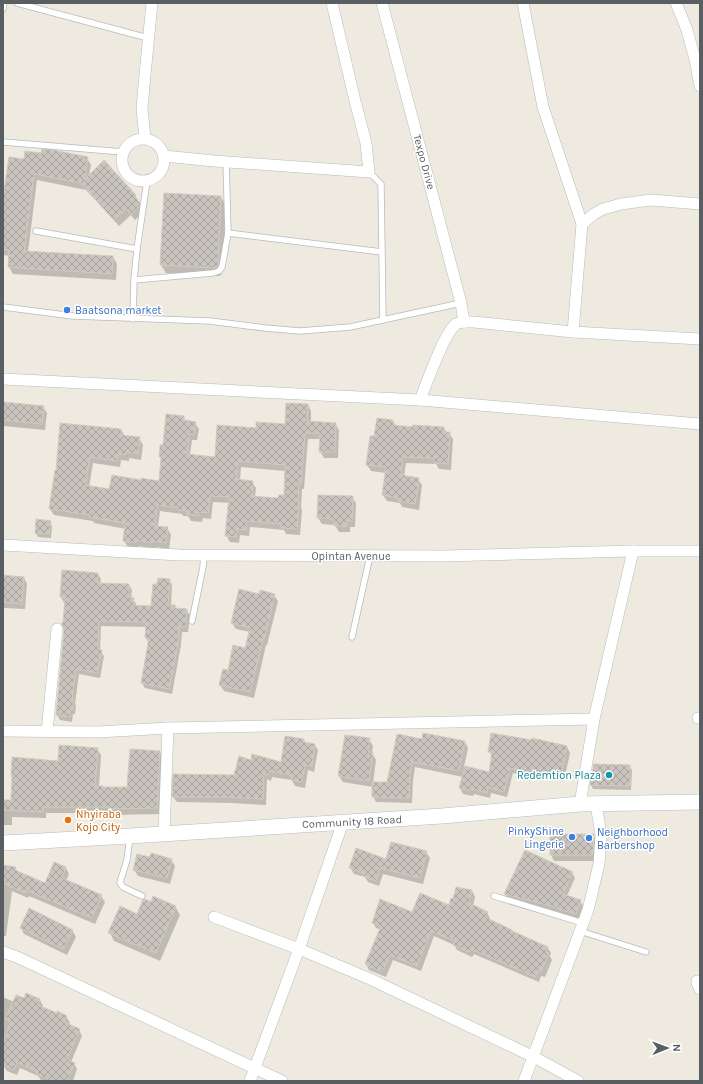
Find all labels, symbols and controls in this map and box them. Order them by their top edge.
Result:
street label: Texpo Drive [410,133,438,191]
place label: Baatsona market [75,304,162,317]
marker: Baatsona market [62,305,72,315]
street label: Opintan Avenue [311,550,391,563]
place label: Redemtion Plaza [517,769,601,782]
marker: Redemtion Plaza [604,770,614,780]
place label: Nhyiraba Kojo City [76,808,121,834]
street label: Community 18 Road [302,813,402,831]
marker: Nhyiraba Kojo City [63,815,73,825]
place label: PinkyShine Lingerie [508,825,564,851]
place label: Neighborhood Barbershop [597,826,668,852]
marker: PinkyShine Lingerie [567,832,577,842]
marker: Neighborhood Barbershop [584,833,594,843]
north arrow [647,1028,687,1068]
text: N [670,1044,683,1052]

